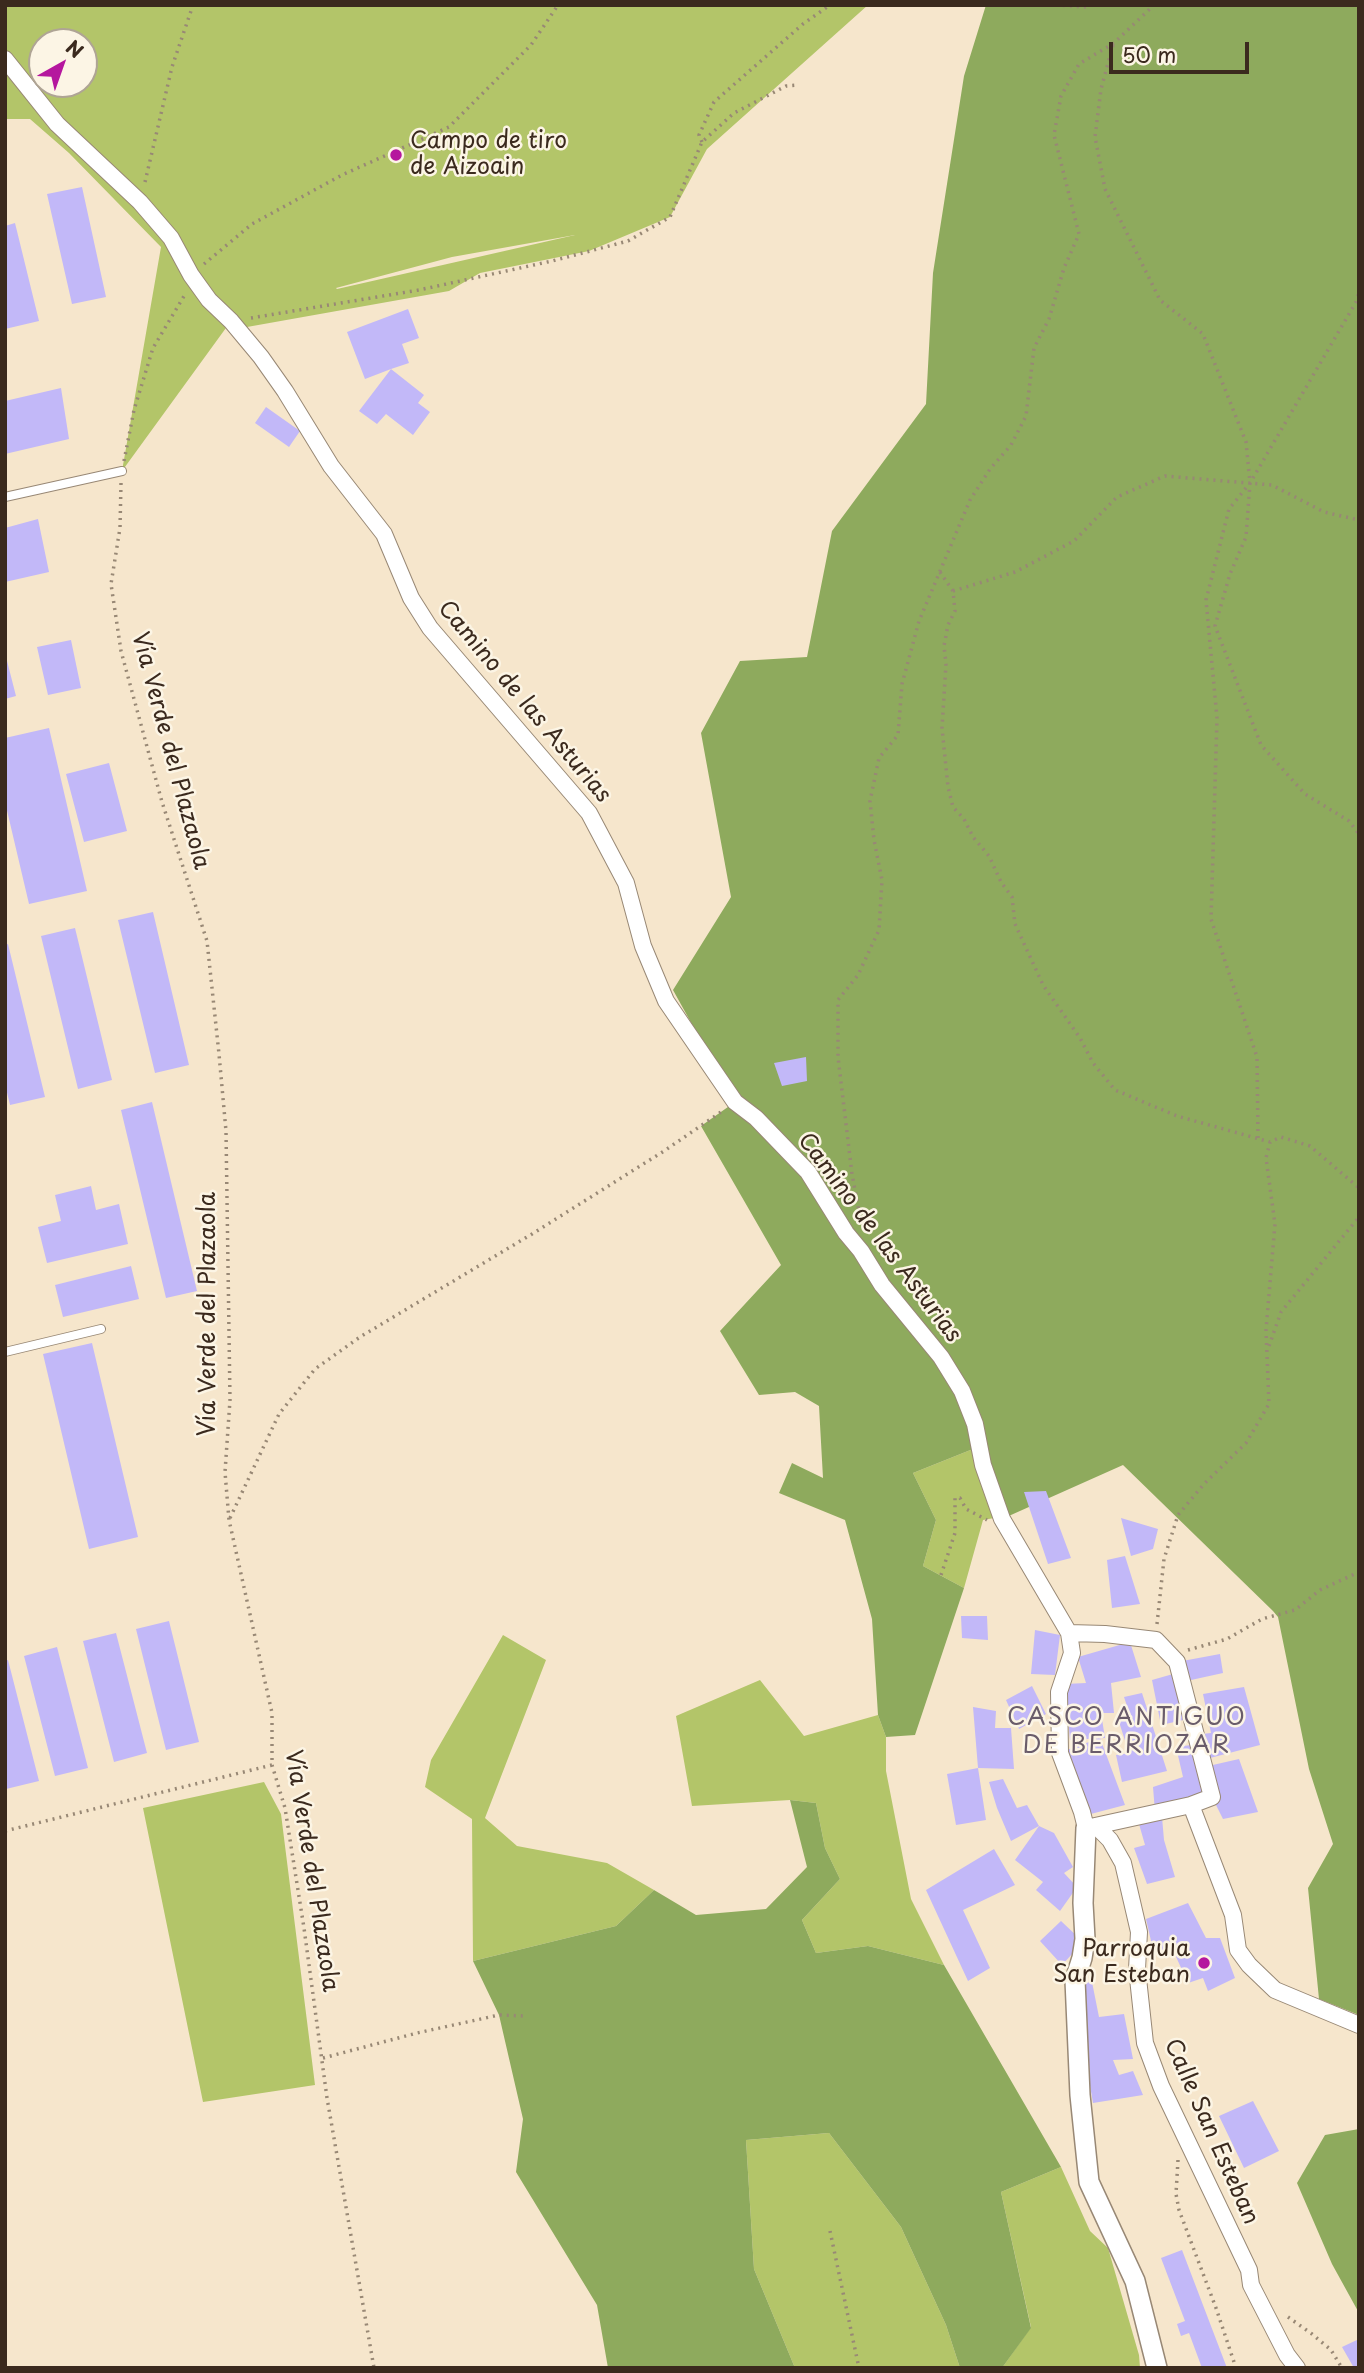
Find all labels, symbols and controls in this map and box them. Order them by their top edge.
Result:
north arrow [28,28,98,98]
scale bar [1112,28,1252,72]
text: N [60,33,90,64]
text: 50 m [1122,38,1176,70]
place label: Campo de tiro de Aizoain [410,128,567,182]
marker: Campo de tiro de Aizoain [388,147,404,163]
street label: Camino de las Asturias [431,595,617,809]
street label: Vía Verde del Plazaola [125,629,215,873]
street label: Camino de las Asturias [791,1128,967,1348]
street label: Vía Verde del Plazaola [195,1192,223,1436]
district label: CASCO ANTIGUO DE BERRIOZAR [1008,1704,1246,1760]
street label: Vía Verde del Plazaola [278,1748,344,1994]
place label: Parroquia San Esteban [1053,1936,1190,1990]
marker: Parroquia San Esteban [1196,1955,1212,1971]
street label: Calle San Esteban [1158,2035,1264,2229]

